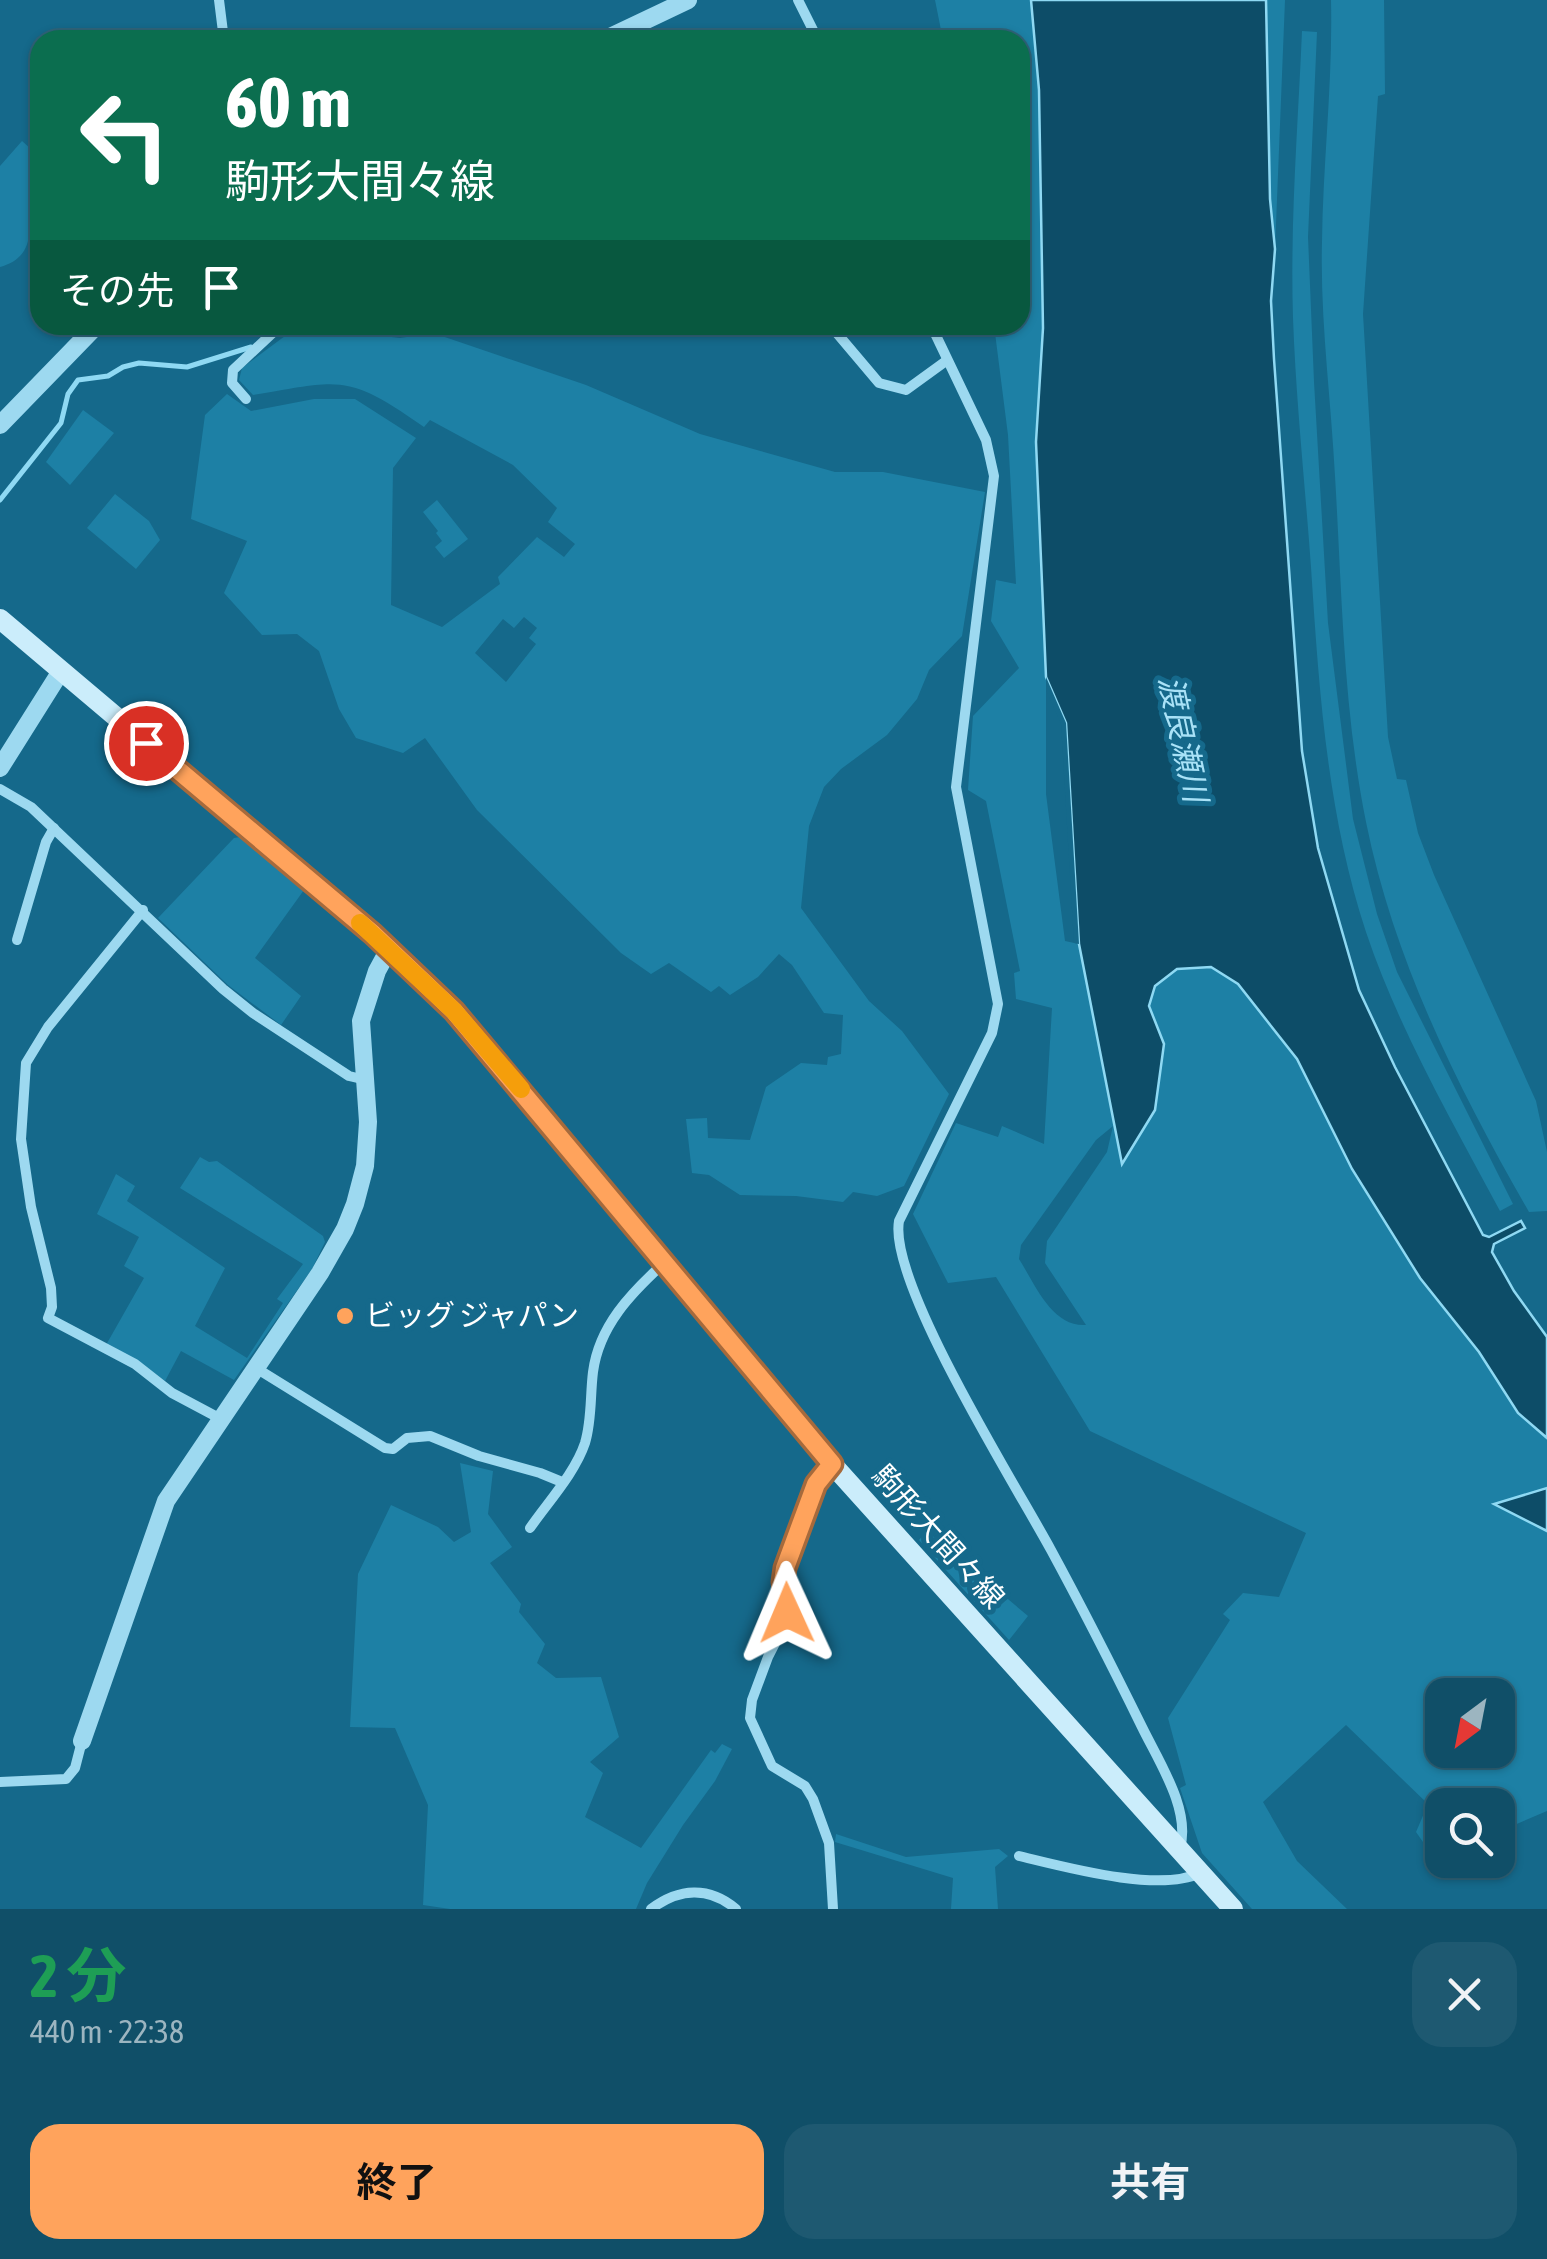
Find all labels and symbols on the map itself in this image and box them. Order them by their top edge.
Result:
water label: 渡良瀬川 [1152,672,1216,808]
pin [104,701,189,786]
place label: ビッグ ジャパン [365,1298,579,1332]
marker: ビッグ ジャパン [334,1305,356,1327]
street label: 駒形大間々線 [866,1458,1012,1615]
position arrow [735,1561,839,1665]
north arrow [1425,1678,1515,1768]

